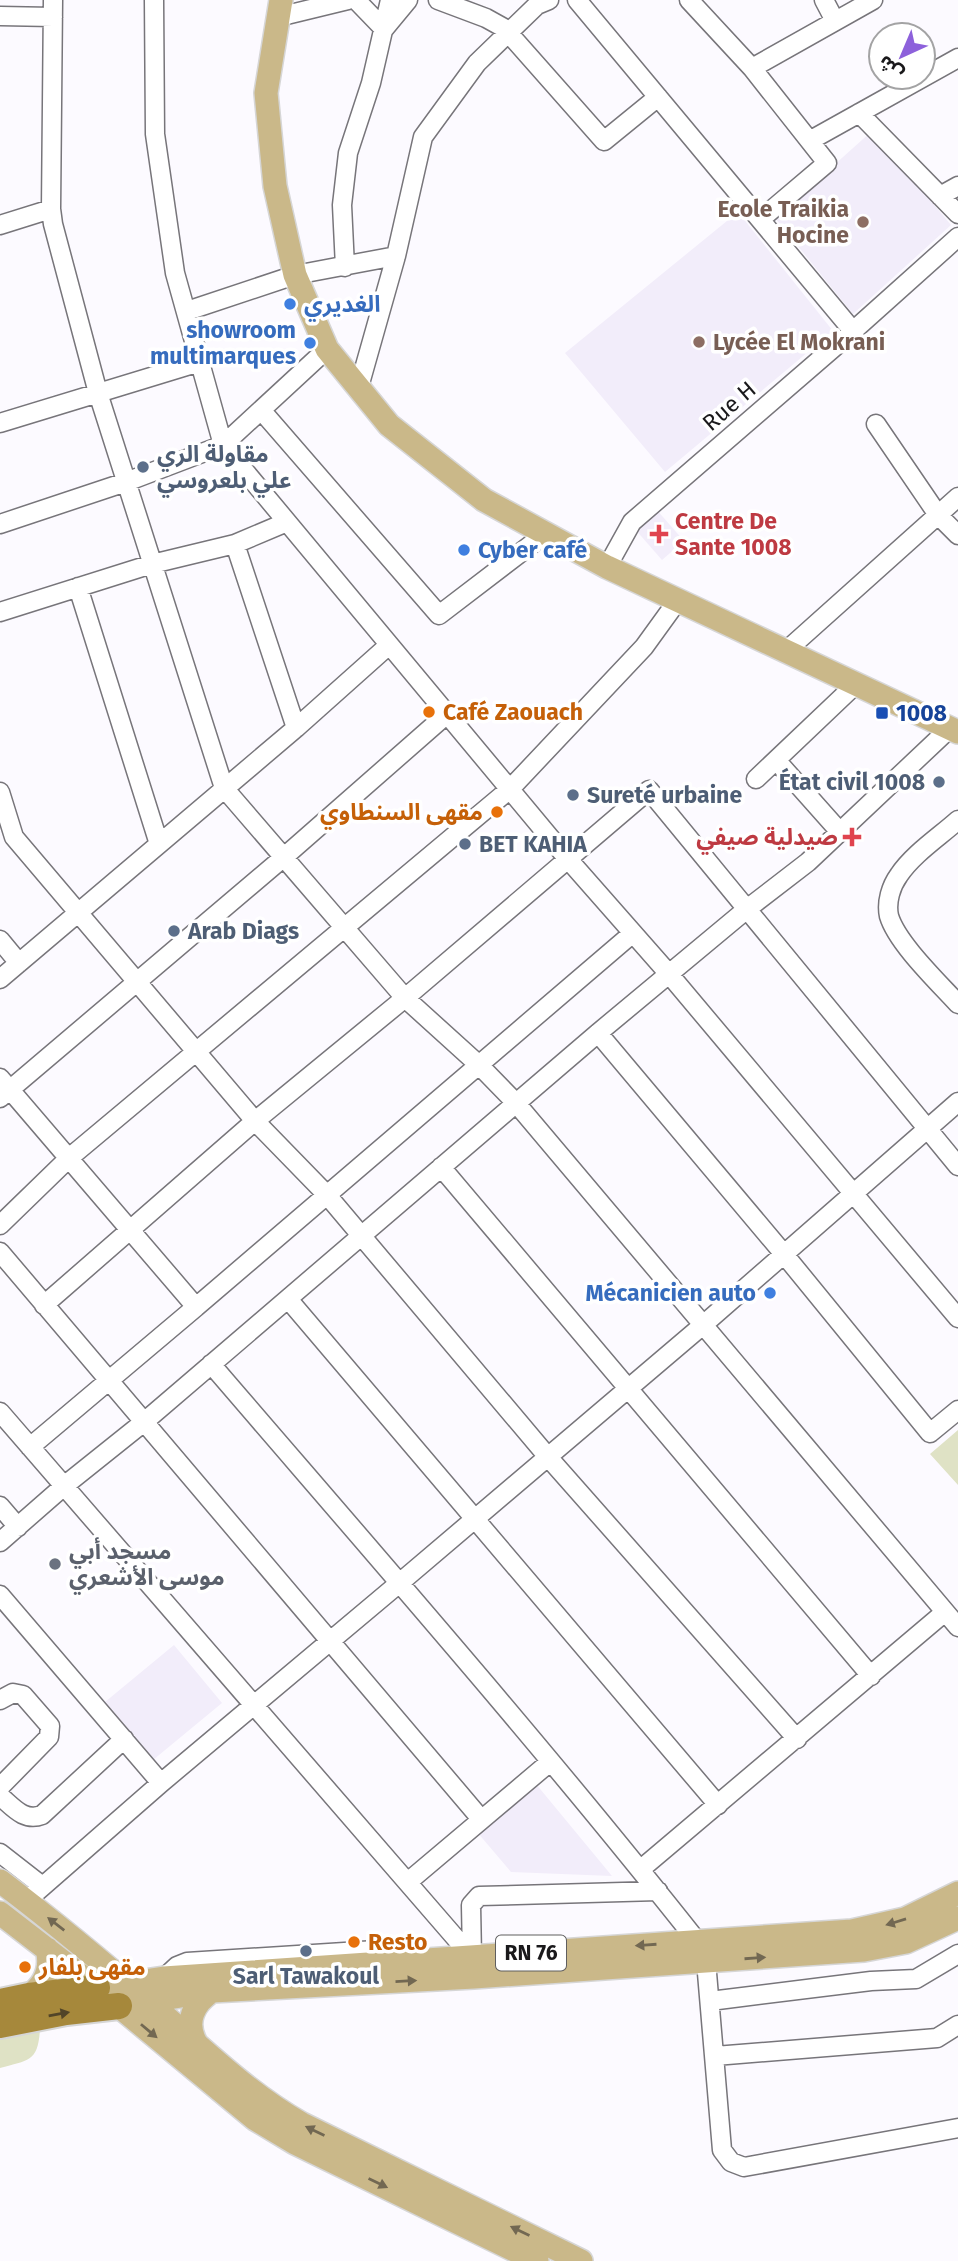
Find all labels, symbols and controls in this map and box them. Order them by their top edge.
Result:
north arrow [867,21,937,91]
text: ش [873,51,908,85]
place label: Ecole Traikia Hocine [717,195,849,249]
marker: Ecole Traikia Hocine [855,214,871,230]
place label: الغديري [304,290,380,322]
marker: الغديري [282,296,298,312]
place label: showroom multimarques [150,316,296,370]
place label: Lycée El Mokrani [713,328,885,356]
marker: Lycée El Mokrani [691,334,707,350]
marker: showroom multimarques [302,335,318,351]
street label: Rue H [697,375,761,437]
place label: مقاولة الري علي بلعروسي [157,440,292,498]
marker: مقاولة الري علي بلعروسي [135,459,151,475]
place label: Centre De Sante 1008 [675,507,792,561]
marker: Centre De Sante 1008 [649,524,669,544]
place label: Cyber café [478,536,587,564]
marker: Cyber café [456,542,472,558]
place label: Café Zaouach [443,698,583,726]
place label: 1008 [896,699,947,727]
marker: Café Zaouach [421,704,437,720]
marker: 1008 [874,705,890,721]
place label: État civil 1008 [779,767,925,796]
marker: État civil 1008 [931,774,947,790]
place label: Sureté urbaine [587,781,742,809]
marker: Sureté urbaine [565,787,581,803]
place label: مقهى السنطاوي [320,798,483,830]
marker: مقهى السنطاوي [489,804,505,820]
place label: صيدلية صيفي [696,823,838,855]
marker: صيدلية صيفي [844,829,860,845]
place label: BET KAHIA [479,830,587,858]
marker: BET KAHIA [457,836,473,852]
place label: Arab Diags [187,917,299,945]
marker: Arab Diags [166,923,182,939]
place label: Mécanicien auto [586,1279,756,1307]
marker: Mécanicien auto [762,1285,778,1301]
place label: مسجد أبي موسى الأشعري [69,1537,225,1595]
marker: مسجد أبي موسى الأشعري [47,1556,63,1572]
one-way arrow [47,1917,65,1932]
one-way arrow [886,1917,907,1927]
place label: Resto [368,1928,428,1956]
marker: Resto [346,1934,362,1950]
road number: RN 76 [496,1936,566,1970]
one-way arrow [635,1940,657,1951]
marker: Sarl Tawakoul [298,1943,314,1959]
one-way arrow [744,1952,766,1963]
place label: مقهى بلفار [38,1953,146,1981]
marker: مقهى بلفار [17,1959,33,1975]
place label: Sarl Tawakoul [233,1962,379,1990]
one-way arrow [395,1975,417,1986]
one-way arrow [48,2008,70,2019]
one-way arrow [140,2024,158,2039]
one-way arrow [305,2126,325,2137]
one-way arrow [368,2178,388,2189]
one-way arrow [509,2226,530,2237]

